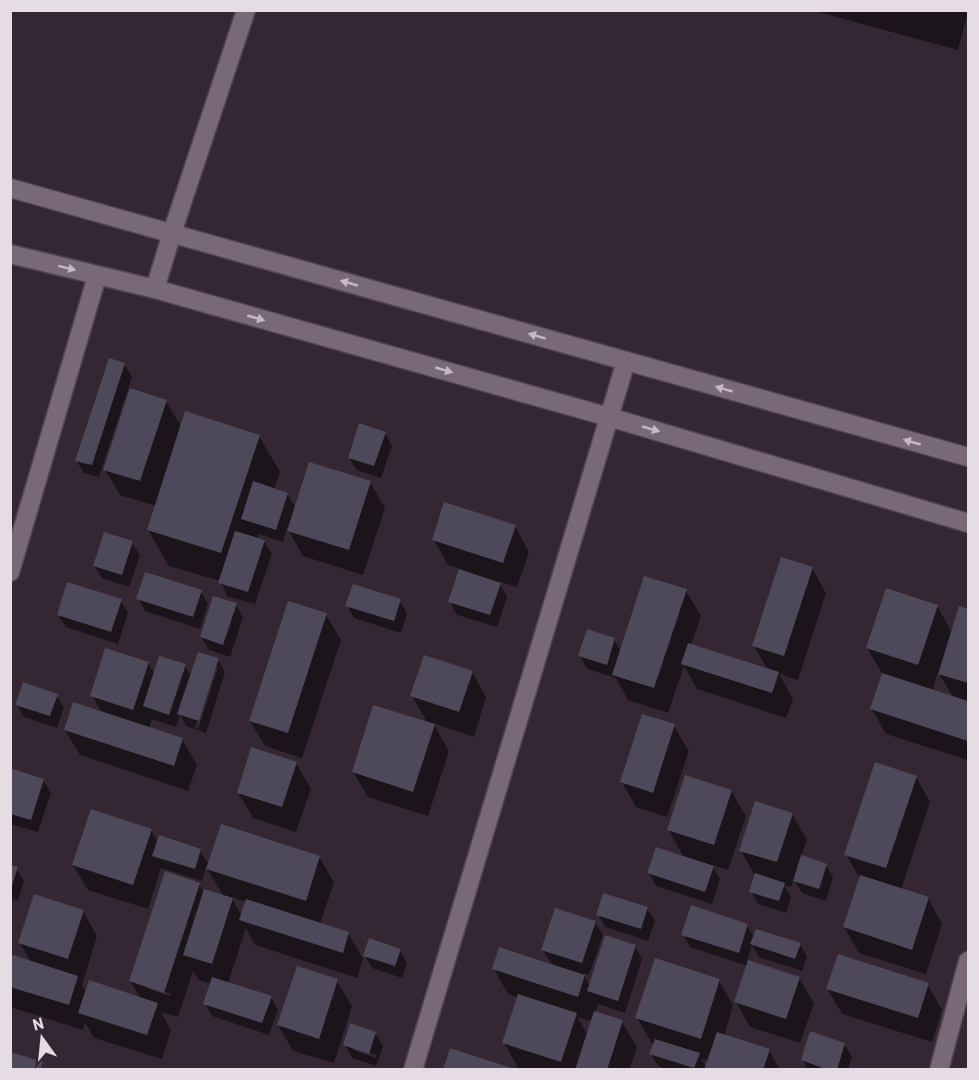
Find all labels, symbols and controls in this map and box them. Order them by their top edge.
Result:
one-way arrow [58,264,76,274]
one-way arrow [340,278,358,287]
one-way arrow [247,313,265,323]
one-way arrow [528,331,546,340]
one-way arrow [435,366,453,376]
one-way arrow [715,383,734,393]
one-way arrow [642,425,660,434]
one-way arrow [903,436,921,446]
north arrow [12,1008,72,1068]
text: N [30,1012,46,1034]

